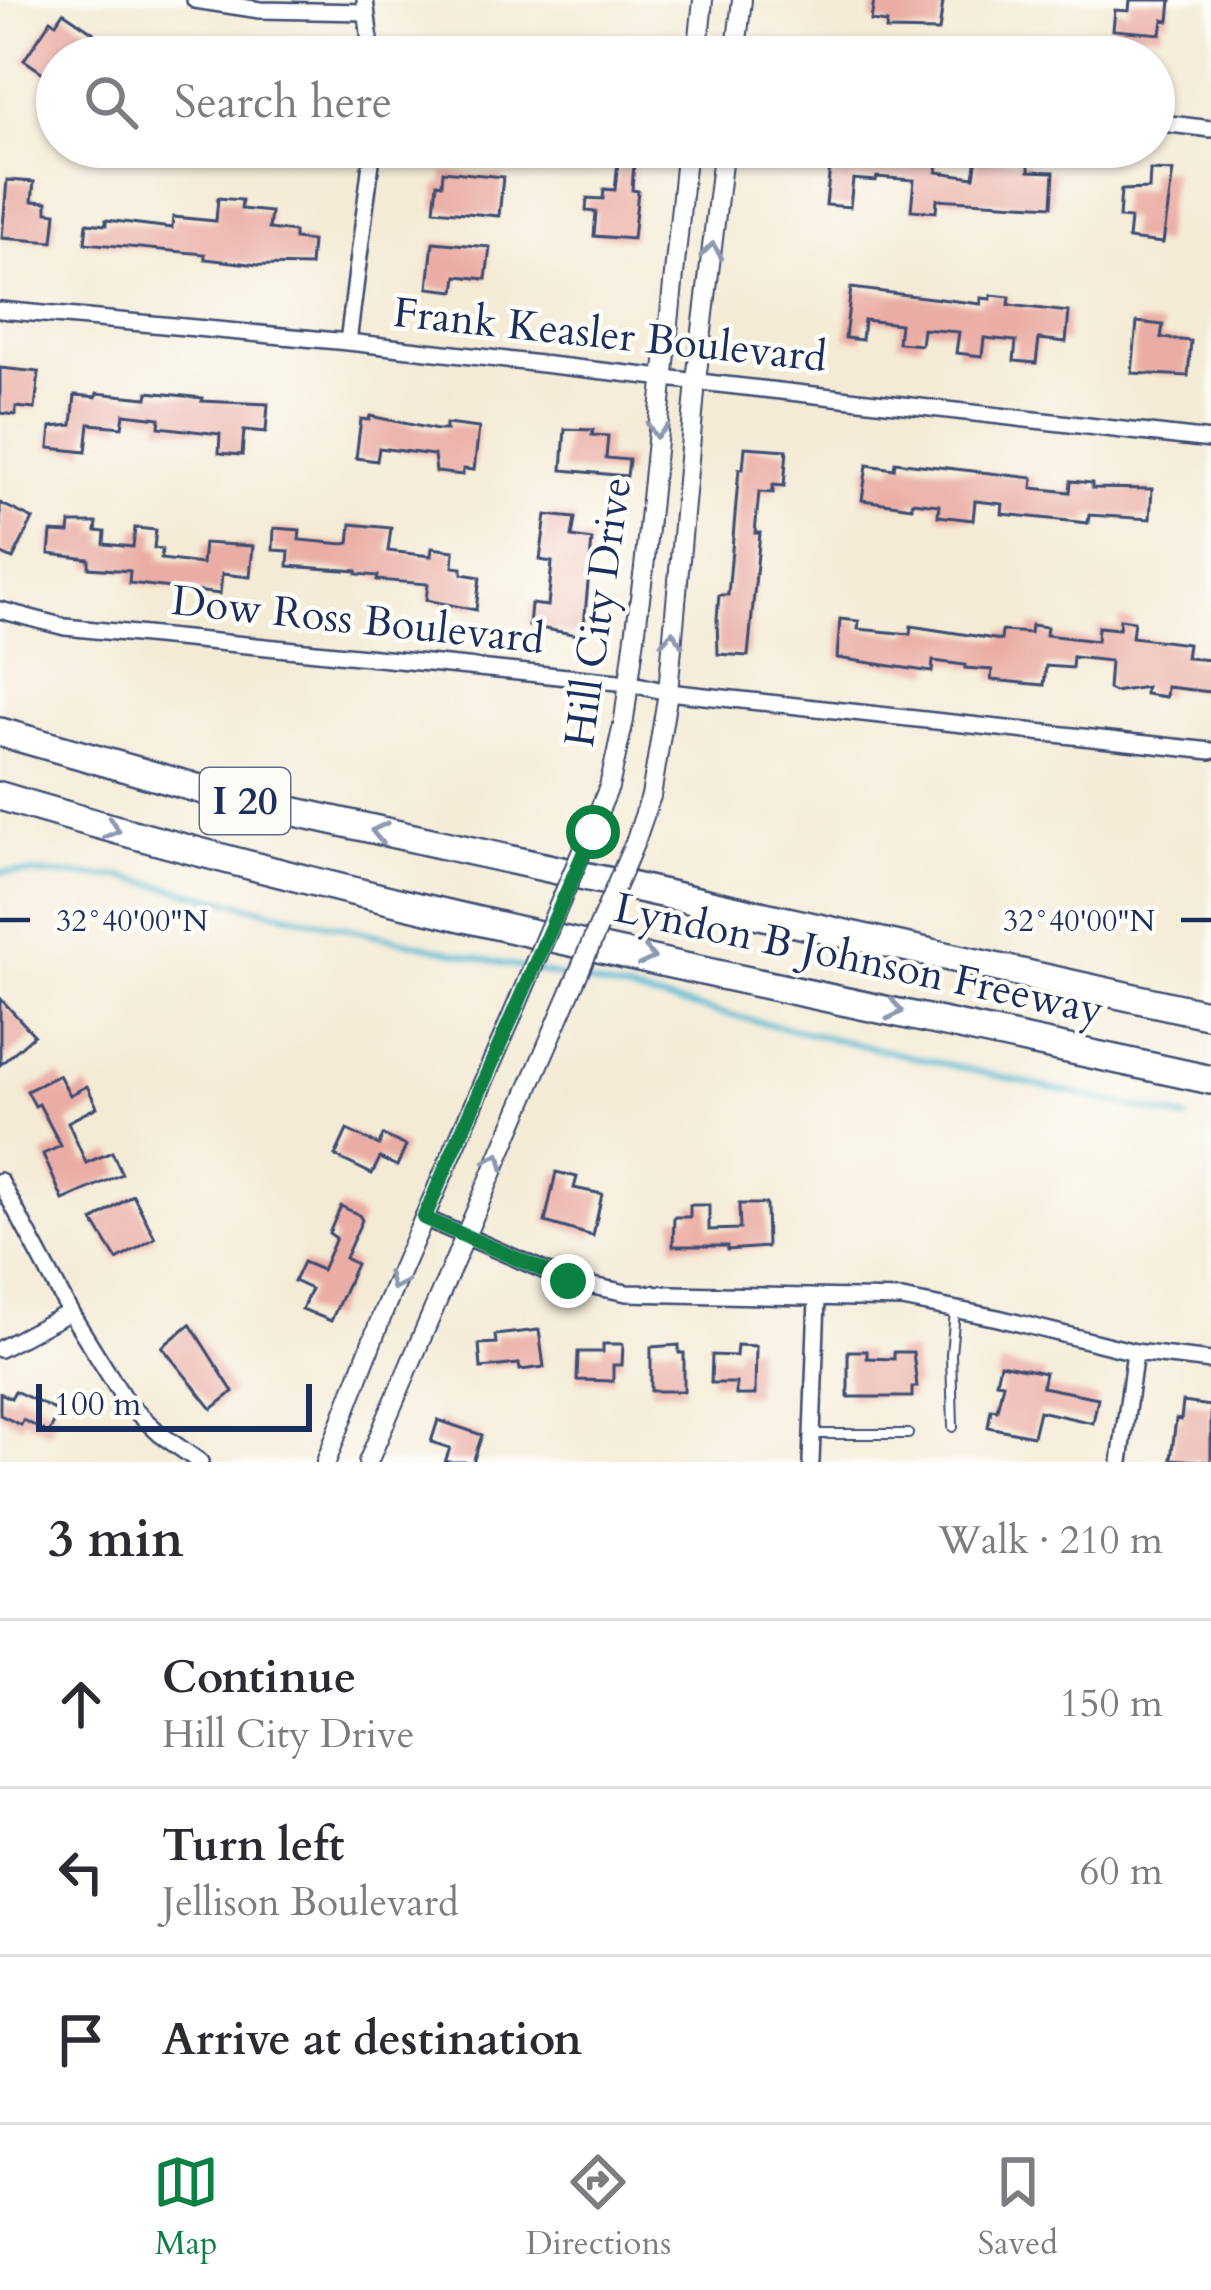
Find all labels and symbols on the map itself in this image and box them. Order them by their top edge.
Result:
one-way arrow [698,241,724,260]
street label: Frank Keasler Boulevard [391,284,829,386]
one-way arrow [645,421,670,440]
street label: Hill City Drive [551,473,645,751]
street label: Dow Ross Boulevard [169,572,547,668]
one-way arrow [659,629,685,648]
road number: I 20 [200,768,290,834]
route start [566,805,620,859]
one-way arrow [101,815,122,840]
one-way arrow [369,821,389,846]
street label: Lyndon B Johnson Freeway [609,879,1109,1039]
text: 32°40'00"N [56,901,208,942]
text: 32°40'00"N [1003,901,1155,942]
one-way arrow [637,942,657,967]
one-way arrow [884,997,904,1022]
one-way arrow [481,1152,505,1173]
route end [541,1254,595,1308]
one-way arrow [387,1270,411,1292]
scale bar [36,1378,312,1431]

